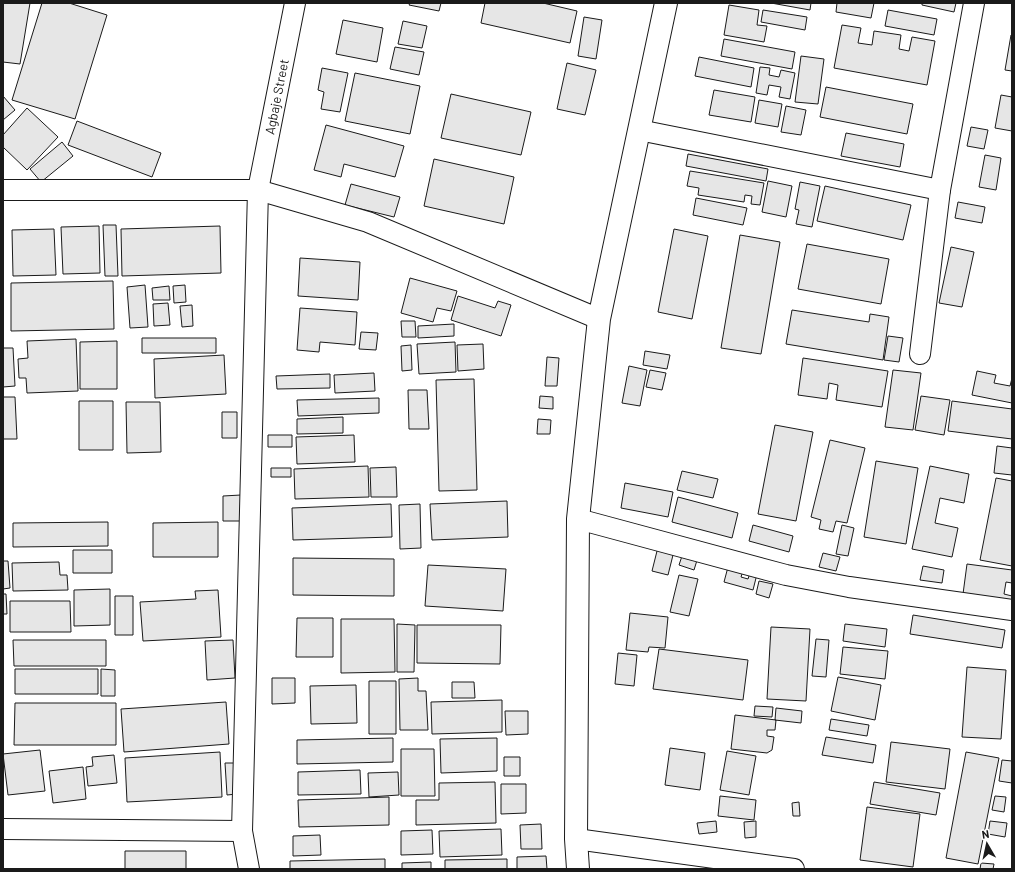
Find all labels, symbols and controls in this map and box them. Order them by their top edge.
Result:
street label: Agbaje Street [261,58,292,136]
north arrow [967,824,1007,864]
text: N [981,827,990,841]

